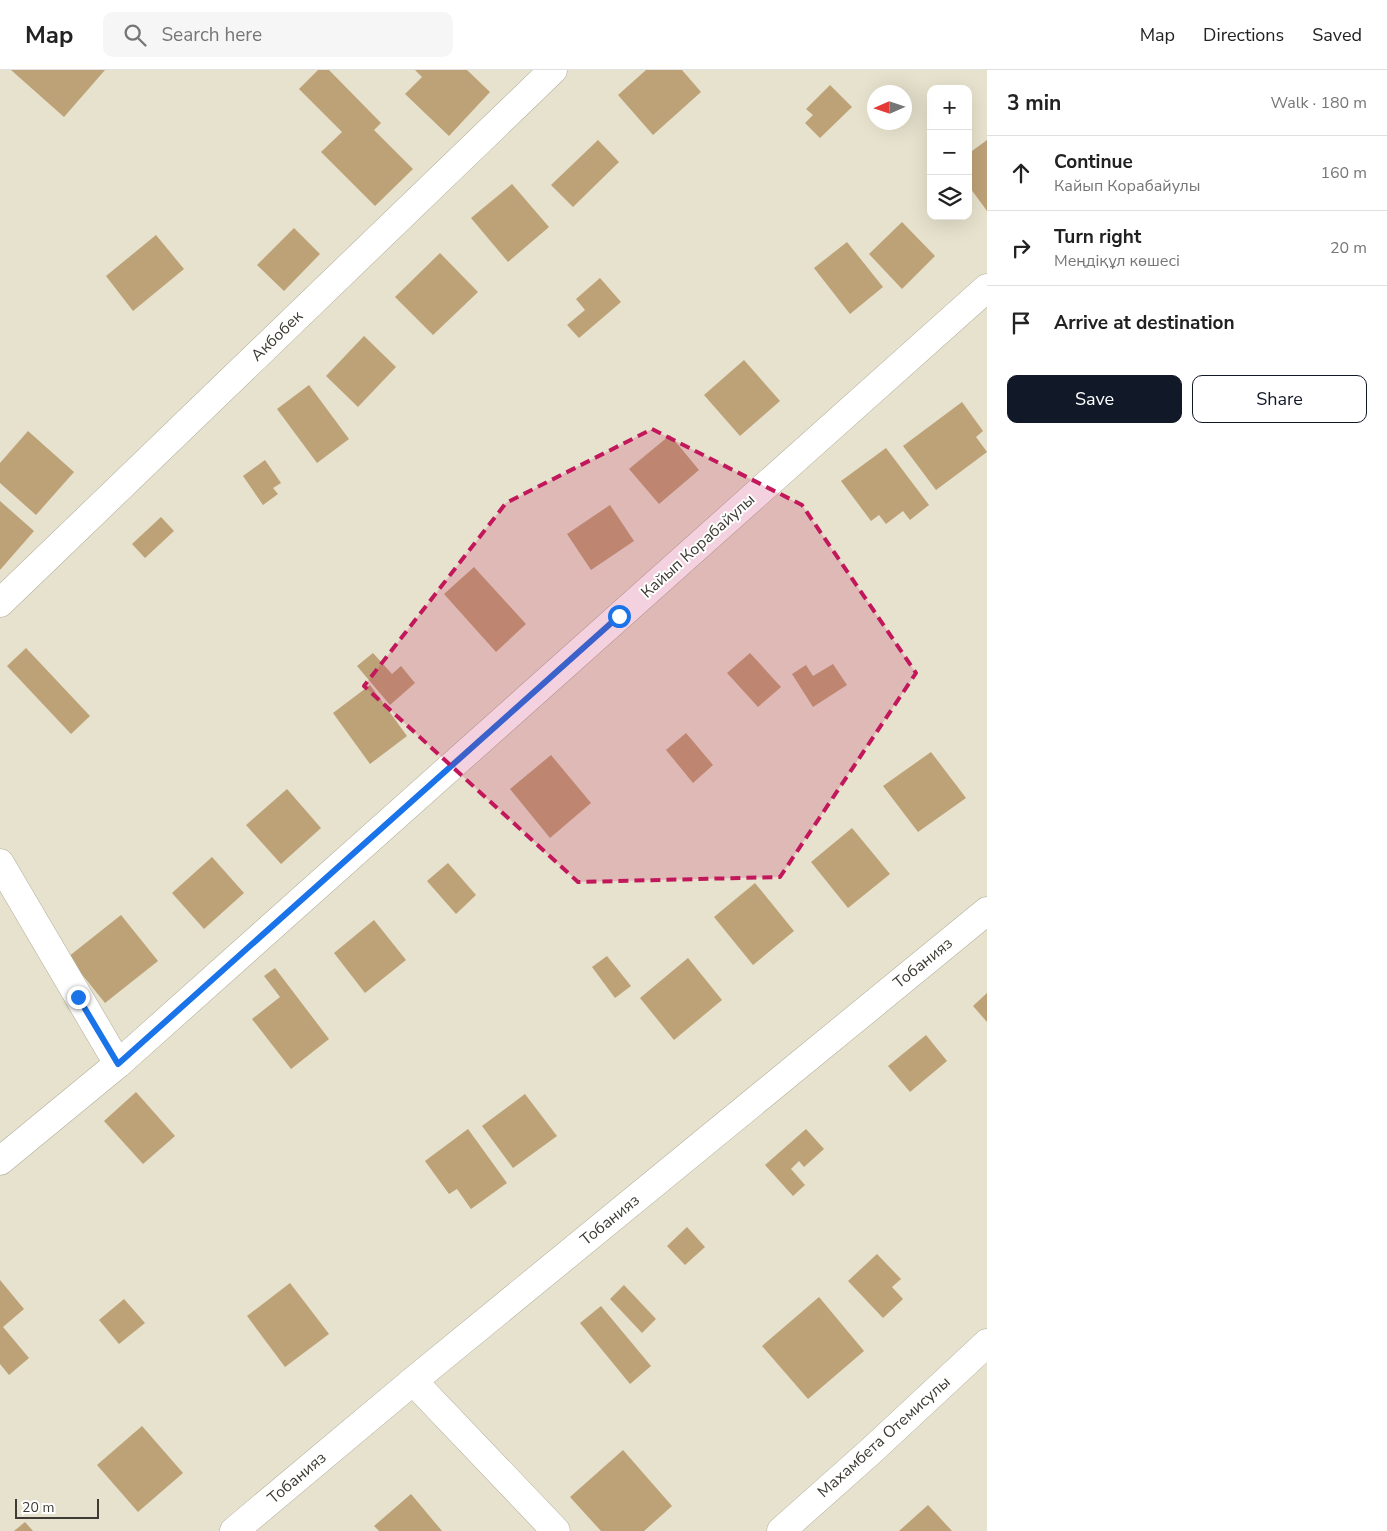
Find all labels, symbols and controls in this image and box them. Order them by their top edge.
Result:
search box [103,12,453,57]
text: Map [25,19,73,51]
icon: search [121,21,149,49]
text: Search here [161,22,262,48]
text: Map [1140,23,1175,47]
text: Directions [1203,23,1284,47]
text: Saved [1312,23,1362,47]
north arrow [867,85,912,130]
map controls [927,85,972,220]
button: + [927,85,972,130]
text: 3 min [1007,89,1061,117]
text: Walk · 180 m [1271,92,1367,114]
button: − [927,130,972,175]
text: Continue [1054,149,1133,175]
icon: ahead [1007,159,1035,187]
text: 160 m [1320,162,1367,184]
button: layers [927,175,972,220]
text: Кайып Корабайулы [1054,175,1200,197]
text: Turn right [1054,224,1141,250]
icon: right [1007,234,1035,262]
text: 20 m [1330,237,1367,259]
text: Меңдіқұл көшесі [1054,250,1180,272]
street label: Акбобек [246,305,308,366]
icon: arrive [1007,309,1035,337]
text: Arrive at destination [1054,310,1235,336]
button: Save [1007,375,1182,423]
button: Share [1192,375,1367,423]
street label: Кайып Корабайулы [636,489,760,603]
route start [608,605,631,628]
street label: Тобанияз [889,932,957,994]
route end [67,986,90,1009]
street label: Тобанияз [576,1189,644,1251]
street label: Махамбета Отемисулы [813,1371,955,1503]
street label: Тобанияз [263,1447,331,1509]
scale bar [15,1496,99,1519]
text: 20 m [22,1498,54,1517]

